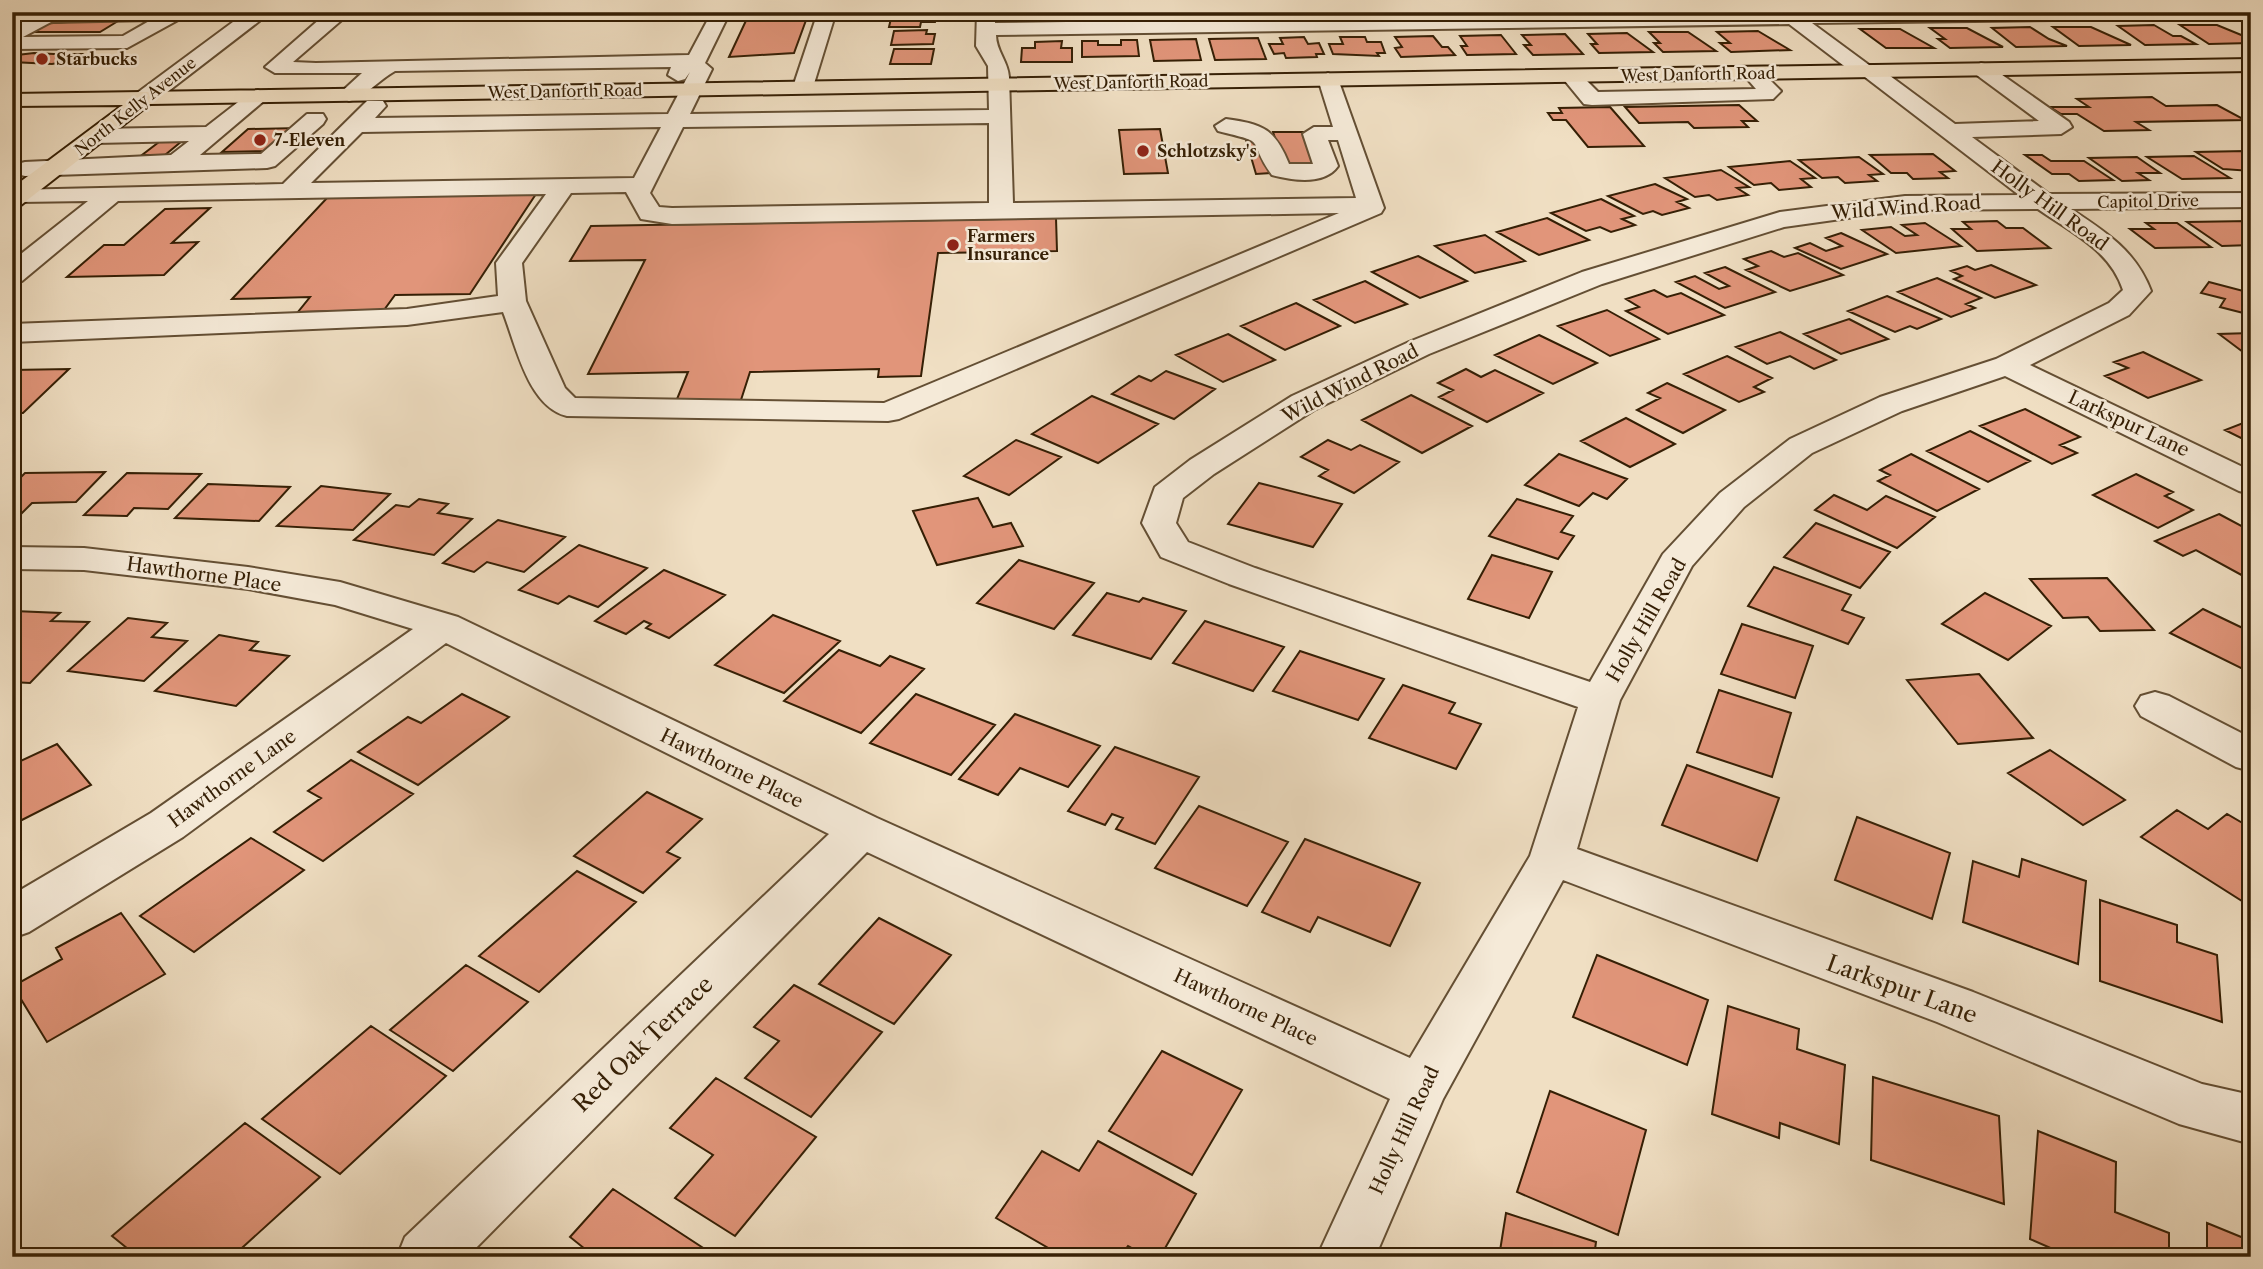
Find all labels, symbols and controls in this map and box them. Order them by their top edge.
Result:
place label: Starbucks [56,49,138,69]
marker: Starbucks [34,51,50,67]
street label: North Kelly Avenue [70,52,200,160]
street label: West Danforth Road [1619,63,1776,85]
street label: West Danforth Road [1052,71,1209,93]
street label: West Danforth Road [486,80,643,102]
place label: 7-Eleven [274,130,345,150]
marker: 7-Eleven [252,132,268,148]
place label: Schlotzsky's [1157,141,1257,161]
marker: Schlotzsky's [1135,143,1151,159]
street label: Holly Hill Road [1987,155,2113,256]
street label: Capitol Drive [2097,190,2199,212]
street label: Wild Wind Road [1829,191,1982,224]
place label: Farmers Insurance [967,226,1049,264]
marker: Farmers Insurance [945,237,961,253]
street label: Wild Wind Road [1277,339,1423,428]
street label: Larkspur Lane [2065,385,2193,462]
street label: Hawthorne Place [125,552,283,597]
street label: Holly Hill Road [1602,554,1691,686]
street label: Hawthorne Lane [164,724,301,832]
street label: Hawthorne Place [657,724,807,813]
street label: Larkspur Lane [1823,949,1981,1029]
street label: Hawthorne Place [1170,964,1321,1051]
street label: Red Oak Terrace [567,970,719,1118]
street label: Holly Hill Road [1365,1062,1444,1198]

